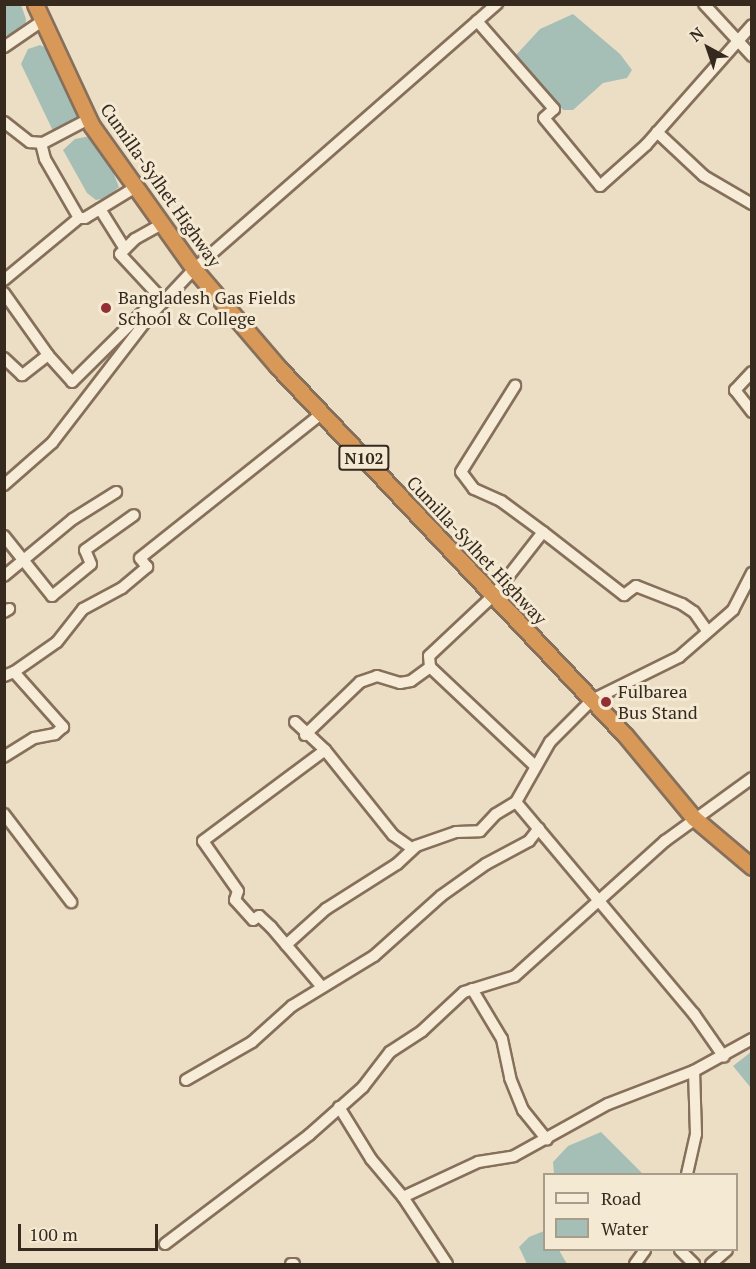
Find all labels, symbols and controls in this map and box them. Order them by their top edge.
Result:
north arrow [678,18,738,78]
text: N [685,22,708,47]
street label: Cumilla-Sylhet Highway [96,99,226,271]
place label: Bangladesh Gas Fields School & College [118,287,296,330]
marker: Bangladesh Gas Fields School & College [99,301,113,315]
road number: N102 [337,445,391,471]
street label: Cumilla-Sylhet Highway [403,471,551,629]
place label: Fulbarea Bus Stand [618,681,698,724]
marker: Fulbarea Bus Stand [599,695,613,709]
legend [543,1173,738,1251]
text: Road [601,1186,641,1210]
scale bar [21,1212,160,1250]
text: Water [601,1216,648,1240]
text: 100 m [29,1222,78,1246]

